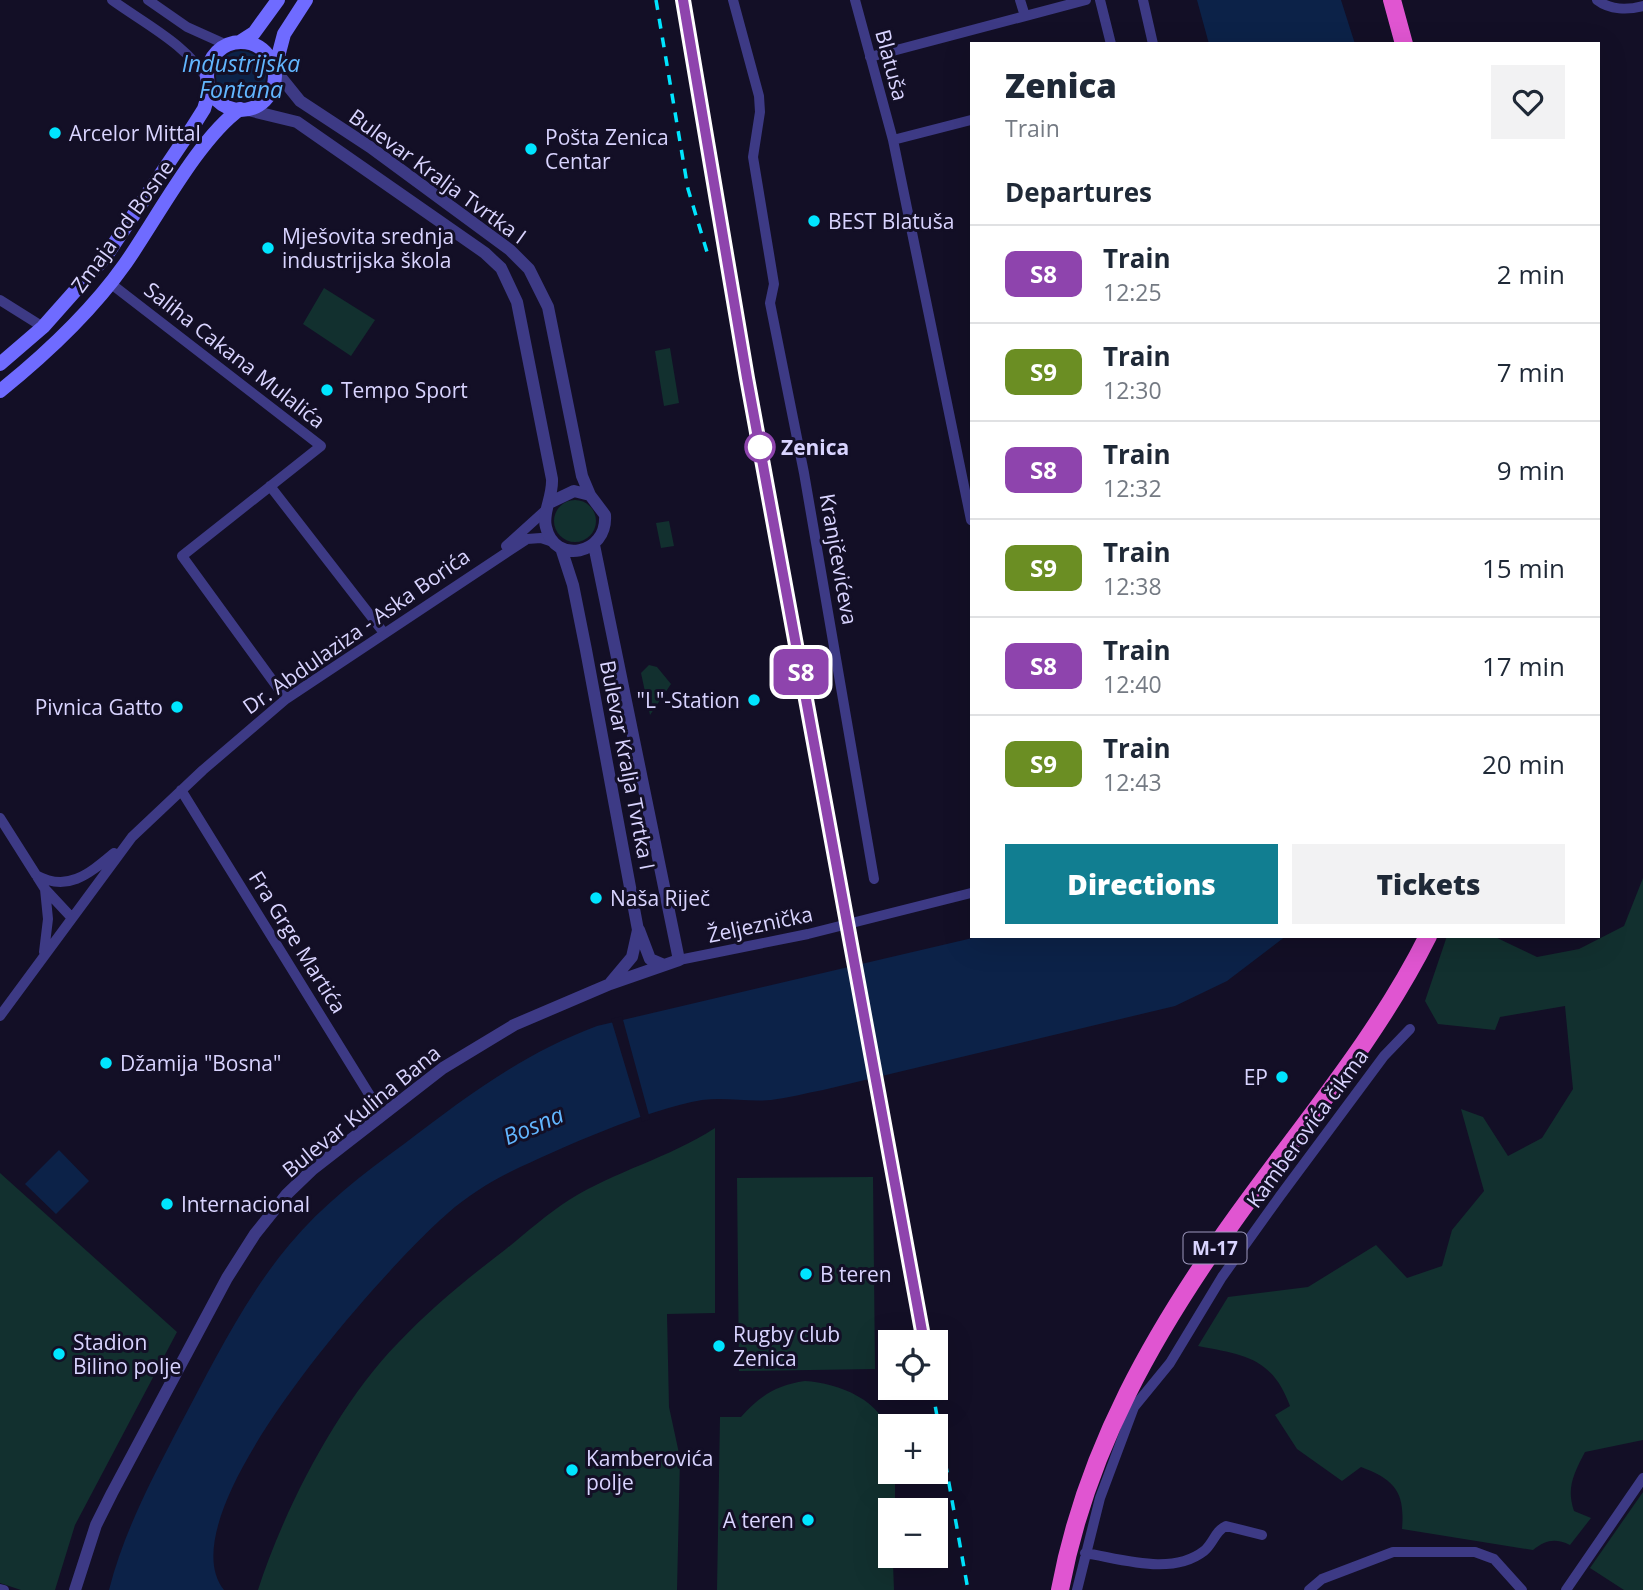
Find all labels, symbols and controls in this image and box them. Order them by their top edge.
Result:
street label: Blatuša [869,26,915,104]
water label: Industrijska Fontana [182,47,300,105]
text: Zenica [1005,63,1117,108]
button: heart [1491,65,1565,139]
street label: Bulevar Kralja Tvrtka I [344,102,532,250]
text: Train [1005,112,1060,144]
place label: Arcelor Mittal [69,119,201,147]
place label: Pošta Zenica Centar [545,123,669,175]
marker: Arcelor Mittal [47,125,63,141]
marker: Pošta Zenica Centar [523,141,539,157]
street label: Zmaja od Bosne [64,154,180,298]
text: Departures [1005,174,1152,210]
place label: BEST Blatuša [828,207,954,235]
marker: BEST Blatuša [806,213,822,229]
place label: Mješovita srednja industrijska škola [282,222,454,274]
marker: Mješovita srednja industrijska škola [260,240,276,256]
text: Train [1103,240,1171,276]
text: 2 min [1497,256,1565,292]
text: S8 [1030,257,1057,290]
street label: Saliha Cakana Mulalića [139,275,331,435]
text: 12:25 [1103,276,1162,308]
text: Train [1103,338,1171,374]
text: 7 min [1497,354,1565,390]
text: S9 [1030,355,1057,388]
text: 12:30 [1103,374,1162,406]
place label: Tempo Sport [341,376,468,404]
marker: Tempo Sport [319,382,335,398]
marker: Zenica [745,432,775,462]
place label: Zenica [781,433,849,461]
text: Train [1103,436,1171,472]
text: 9 min [1497,452,1565,488]
text: S8 [1030,453,1057,486]
text: 12:32 [1103,472,1162,504]
street label: Kranjčevićeva [814,491,864,627]
text: Train [1103,534,1171,570]
street label: Dr. Abdulaziza - Aska Borića [237,542,475,720]
text: 15 min [1482,550,1565,586]
text: S9 [1030,551,1057,584]
text: 12:38 [1103,570,1162,602]
text: Train [1103,632,1171,668]
text: 17 min [1482,648,1565,684]
line badge: S8 [770,649,832,695]
text: S8 [1030,649,1057,682]
text: S8 [788,655,814,688]
street label: Bulevar Kralja Tvrtka I [594,658,662,872]
text: 12:40 [1103,668,1162,700]
place label: "L"-Station [637,686,740,714]
marker: "L"-Station [746,692,762,708]
place label: Pivnica Gatto [35,693,163,721]
marker: Pivnica Gatto [169,699,185,715]
text: Train [1103,730,1171,766]
text: 20 min [1482,746,1565,782]
text: S9 [1030,747,1057,780]
text: 12:43 [1103,766,1162,798]
button: Directions [1005,844,1278,924]
button: Tickets [1292,844,1565,924]
street label: Fra Grge Martića [243,866,353,1018]
place label: Naša Riječ [610,884,710,912]
marker: Naša Riječ [588,890,604,906]
street label: Željeznička [705,899,815,949]
street label: Bulevar Kulina Bana [276,1038,446,1184]
street label: Kamberovića čikma [1240,1043,1374,1213]
place label: Džamija "Bosna" [120,1049,281,1077]
marker: Džamija "Bosna" [98,1055,114,1071]
place label: EP [1244,1063,1268,1091]
marker: EP [1274,1069,1290,1085]
water label: Bosna [498,1098,568,1152]
place label: Internacional [181,1190,310,1218]
marker: Internacional [159,1196,175,1212]
road number: M-17 [1184,1232,1246,1264]
place label: B teren [820,1260,892,1288]
marker: B teren [798,1266,814,1282]
place label: Rugby club Zenica [733,1320,840,1372]
place label: Stadion Bilino polje [73,1328,181,1380]
map controls [878,1330,948,1568]
button: locate [878,1330,948,1400]
marker: Rugby club Zenica [711,1338,727,1354]
marker: Stadion Bilino polje [51,1346,67,1362]
button: + [878,1414,948,1484]
place label: Kamberovića polje [586,1444,713,1496]
marker: Kamberovića polje [564,1462,580,1478]
button: − [878,1498,948,1568]
place label: A teren [723,1506,794,1534]
marker: A teren [800,1512,816,1528]

